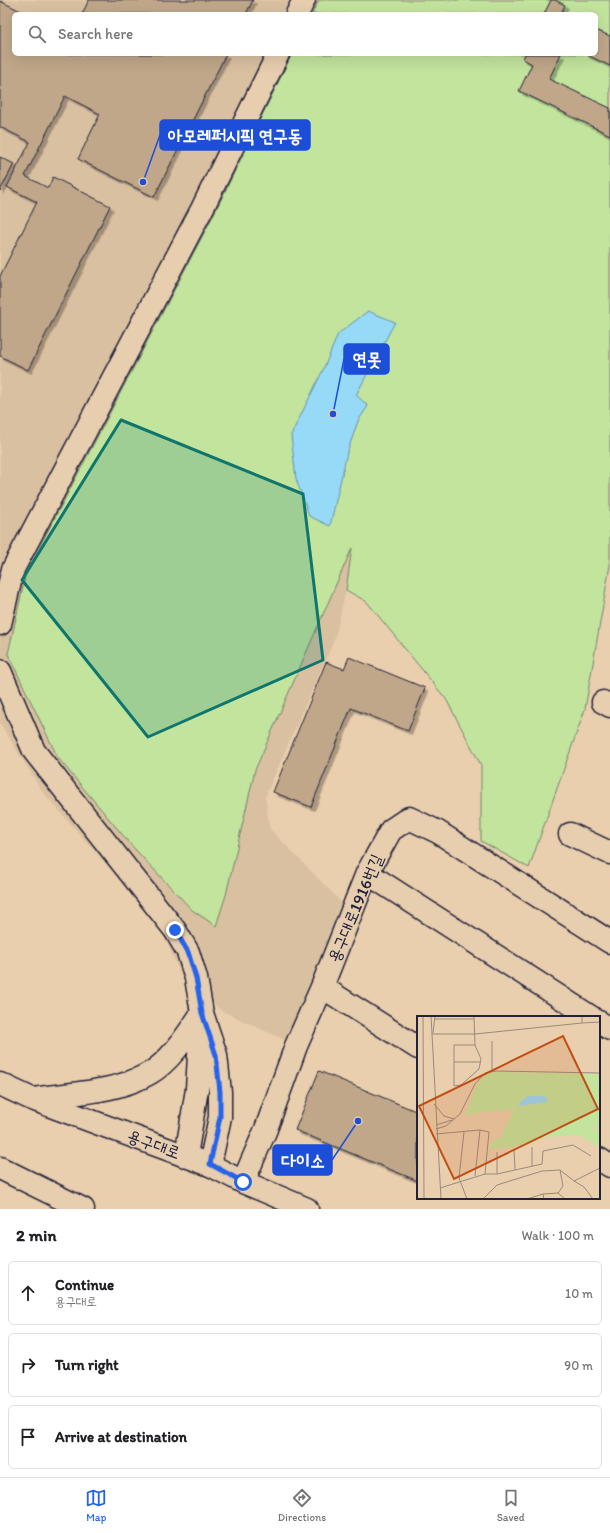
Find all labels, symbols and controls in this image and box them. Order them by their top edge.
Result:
search box [12,12,598,56]
icon: search [26,23,48,45]
text: Search here [58,25,133,43]
callout: 아모레퍼시픽 연구동 [160,120,310,150]
text: 아모레퍼시픽 연구동 [168,125,302,147]
callout: 연못 [344,344,389,374]
text: 연못 [353,348,381,370]
street label: 용구대로1916번길 [323,851,387,965]
route end [166,921,184,939]
inset map [417,1016,600,1199]
street label: 용구대로 [125,1125,183,1163]
callout: 다이소 [273,1145,332,1175]
text: 다이소 [281,1150,325,1172]
route start [234,1173,252,1191]
text: 2 min [16,1225,56,1245]
text: Walk · 100 m [521,1228,594,1243]
text: Continue [55,1276,114,1294]
icon: ahead [17,1282,39,1304]
text: 10 m [565,1286,593,1301]
text: 용구대로 [55,1294,97,1309]
icon: right [17,1354,39,1376]
text: Turn right [55,1356,119,1374]
text: 90 m [564,1358,593,1373]
icon: arrive [17,1426,39,1448]
text: Arrive at destination [55,1428,187,1446]
tab: Map [85,1487,107,1524]
tab: Directions [278,1487,326,1524]
tab: Saved [497,1487,525,1524]

